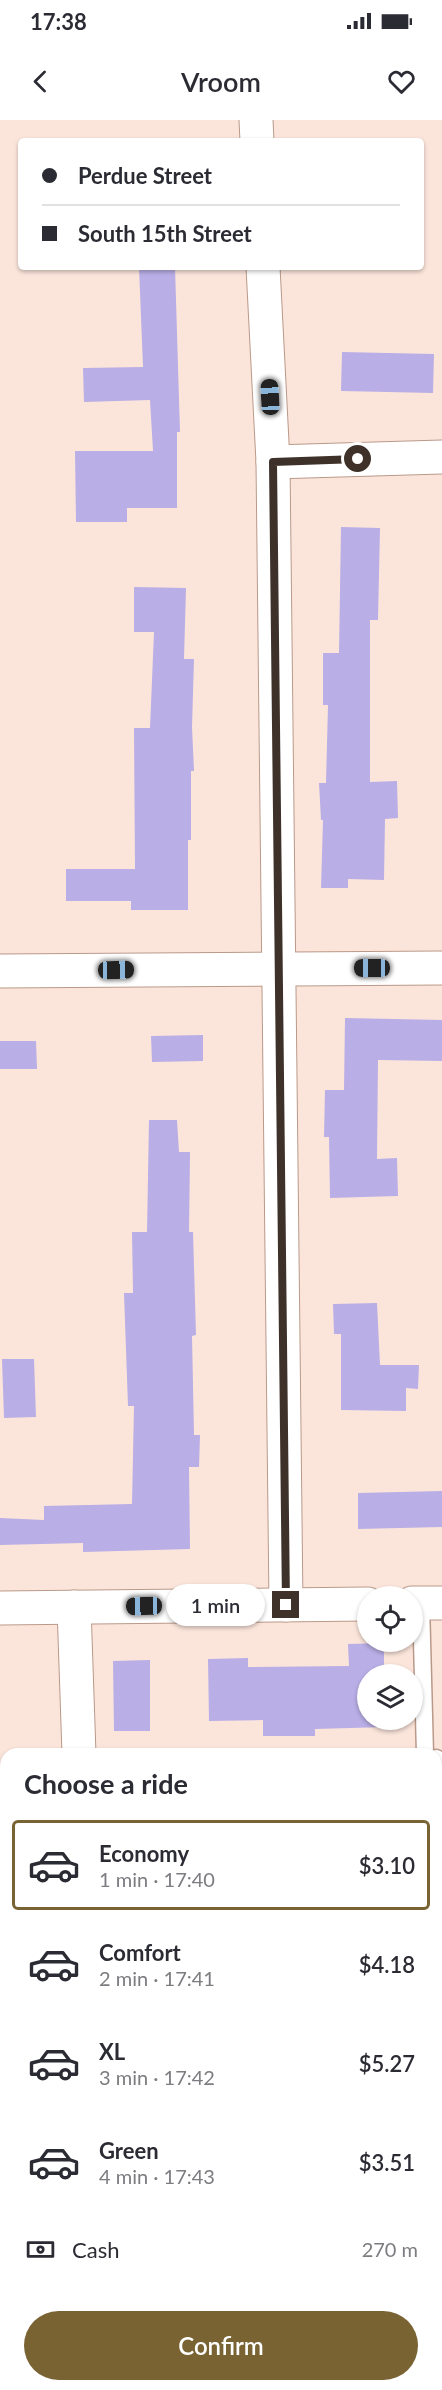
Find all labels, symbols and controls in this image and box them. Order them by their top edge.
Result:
text: 17:38 [30,8,87,35]
icon: back [24,65,57,98]
text: Vroom [181,65,261,98]
icon: heart [385,65,418,98]
text: Perdue Street [78,162,212,189]
text: South 15th Street [78,220,252,247]
car [260,379,280,415]
route start [344,445,371,472]
car [354,959,390,977]
car [98,961,134,979]
callout: 1 min [166,1584,265,1626]
map controls [357,1586,423,1730]
button: locate [357,1586,423,1652]
route end [272,1591,299,1618]
text: 1 min [191,1593,240,1617]
car [126,1597,162,1615]
button: layers [357,1664,423,1730]
text: Choose a ride [24,1767,188,1800]
icon: car [27,1838,81,1892]
text: Economy [99,1840,189,1867]
text: $3.10 [359,1852,415,1879]
text: 1 min · 17:40 [99,1867,215,1891]
icon: car [27,1937,81,1991]
text: Comfort [99,1939,181,1966]
text: $4.18 [359,1951,415,1978]
text: 2 min · 17:41 [99,1966,215,1990]
icon: car [27,2036,81,2090]
text: XL [99,2038,125,2065]
text: $5.27 [359,2050,415,2077]
text: 3 min · 17:42 [99,2065,215,2089]
icon: car [27,2135,81,2189]
text: Green [99,2137,159,2164]
text: $3.51 [359,2149,415,2176]
text: 4 min · 17:43 [99,2164,215,2188]
icon: cash [24,2233,57,2266]
text: Cash [72,2236,119,2263]
text: 270 m [362,2237,418,2261]
button: Confirm [24,2311,418,2380]

